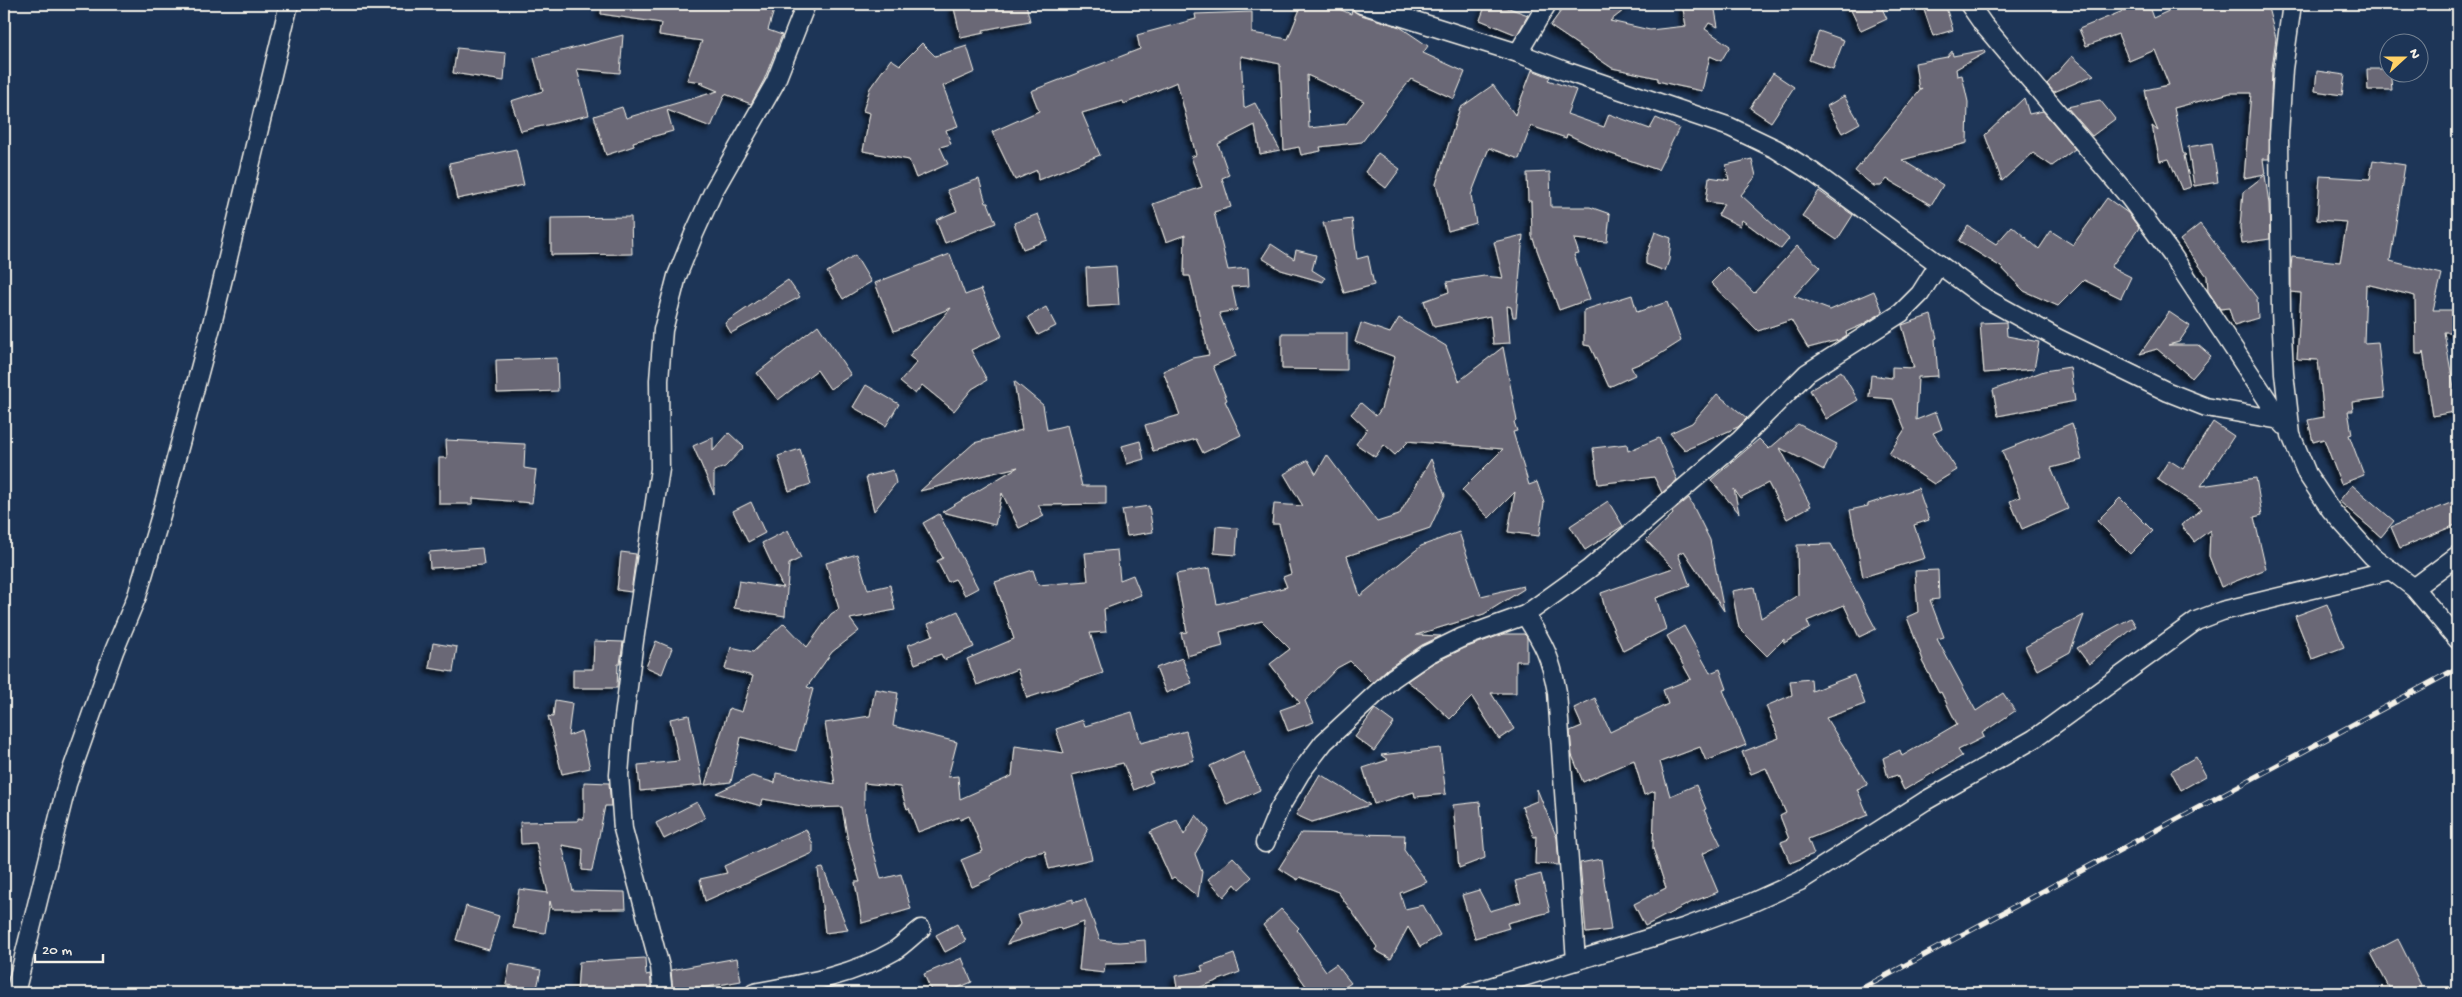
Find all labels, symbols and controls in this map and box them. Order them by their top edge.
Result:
north arrow [2380,32,2430,82]
text: N [2404,47,2423,62]
scale bar [35,932,102,964]
text: 20 m [42,942,72,960]

